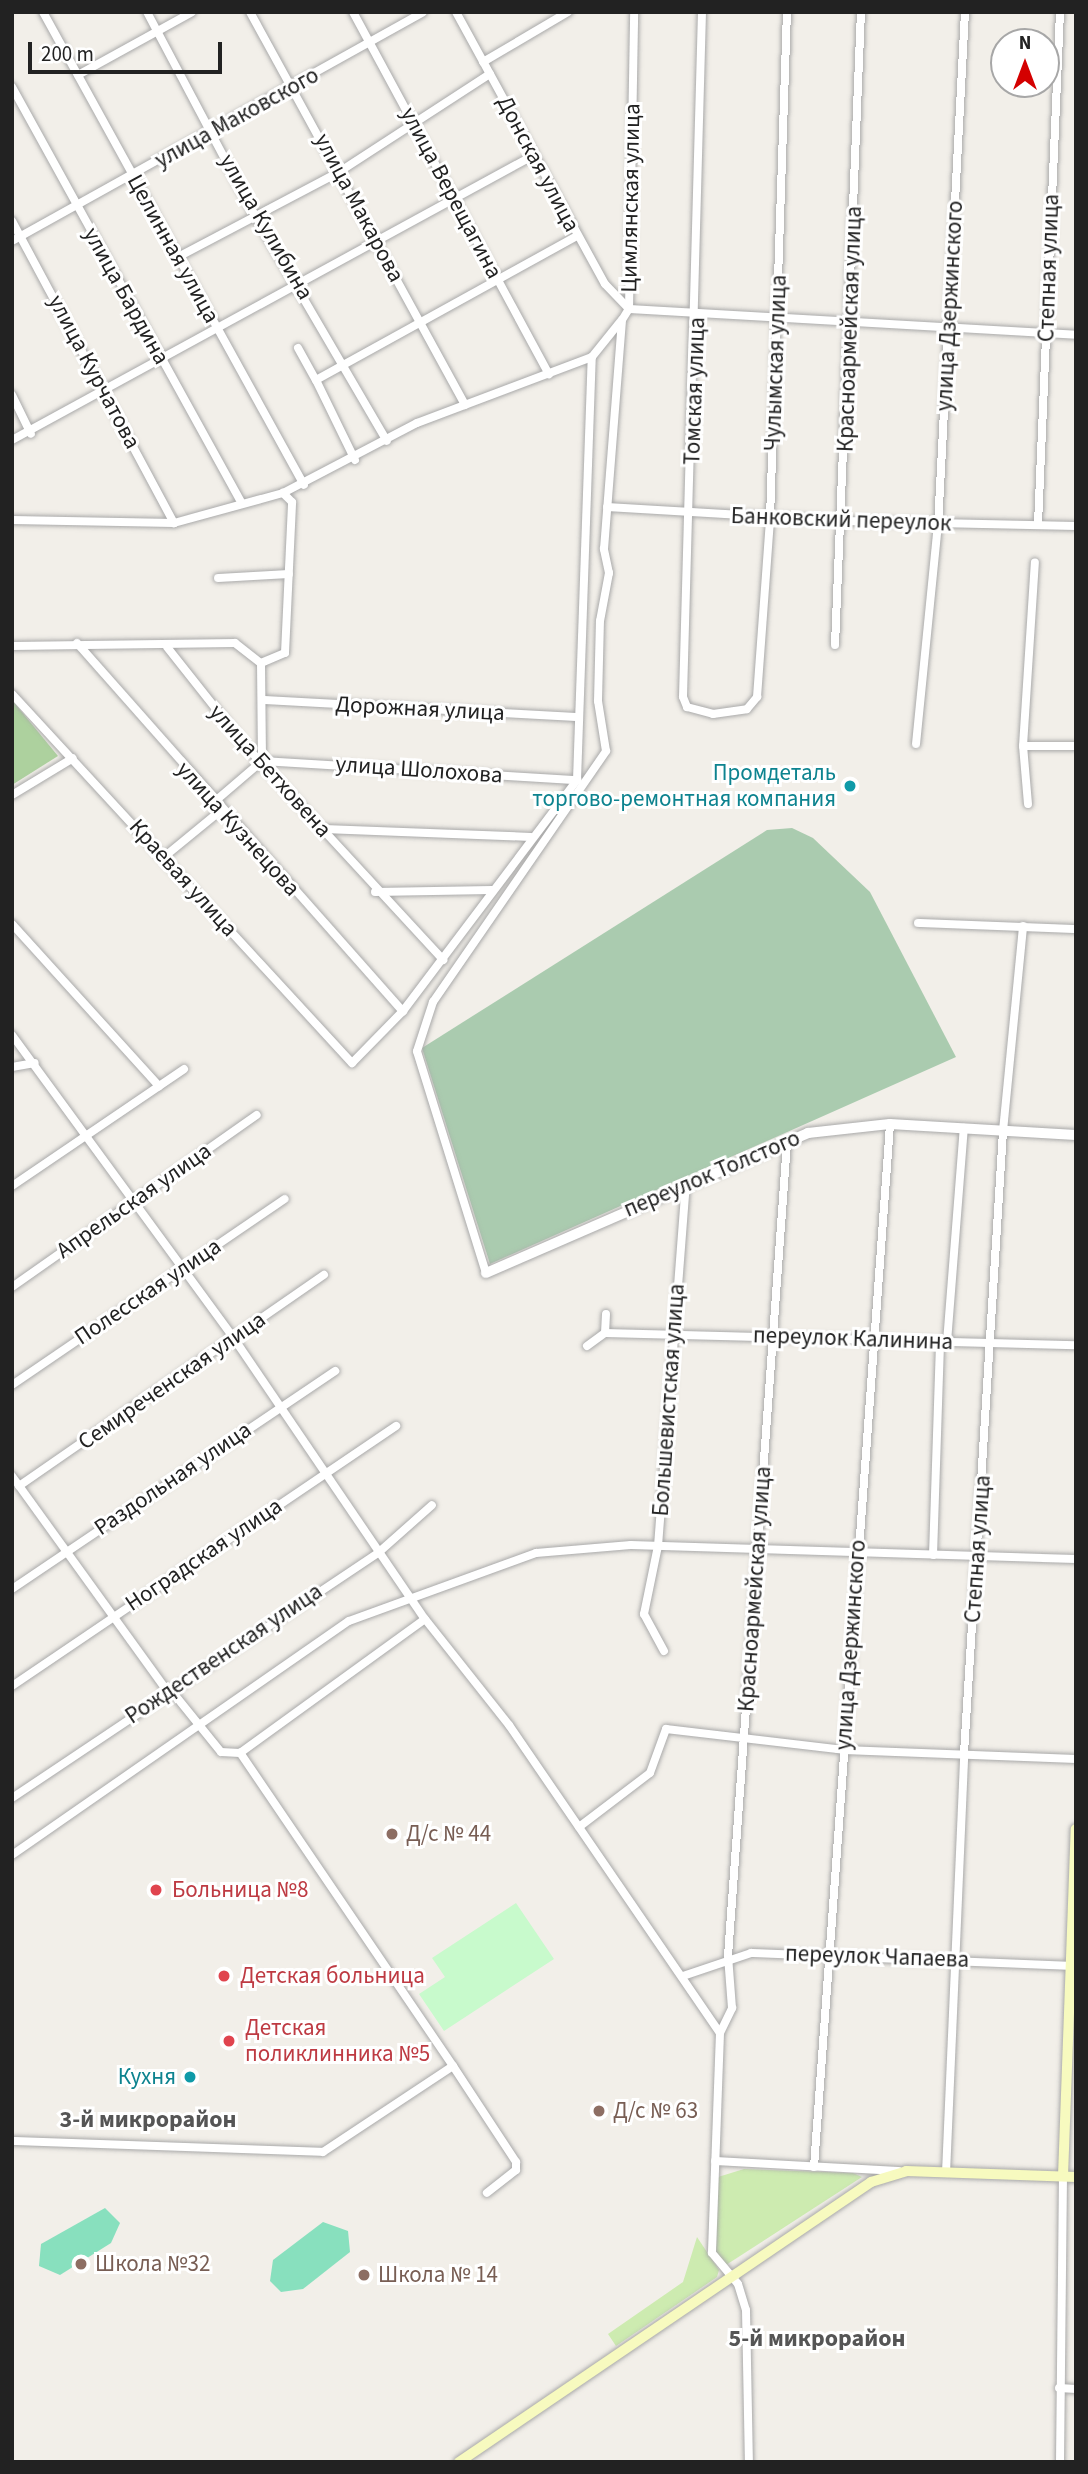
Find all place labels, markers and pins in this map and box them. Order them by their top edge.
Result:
place label: Промдеталь торгово-ремонтная компания [532,759,836,813]
marker: Промдеталь торгово-ремонтная компания [842,778,858,794]
place label: Д/с № 44 [406,1820,491,1848]
marker: Д/с № 44 [384,1826,400,1842]
place label: Больница №8 [172,1876,308,1904]
marker: Больница №8 [146,1880,166,1900]
place label: Детская больница [240,1962,425,1990]
marker: Детская больница [214,1966,234,1986]
place label: Детская поликлинника №5 [245,2014,430,2068]
marker: Детская поликлинника №5 [219,2031,239,2051]
place label: Кухня [118,2063,176,2091]
marker: Кухня [182,2069,198,2085]
place label: Д/с № 63 [613,2097,698,2125]
marker: Д/с № 63 [591,2103,607,2119]
place label: Школа №32 [95,2250,210,2278]
marker: Школа №32 [73,2256,89,2272]
place label: Школа № 14 [378,2261,498,2289]
marker: Школа № 14 [356,2267,372,2283]

